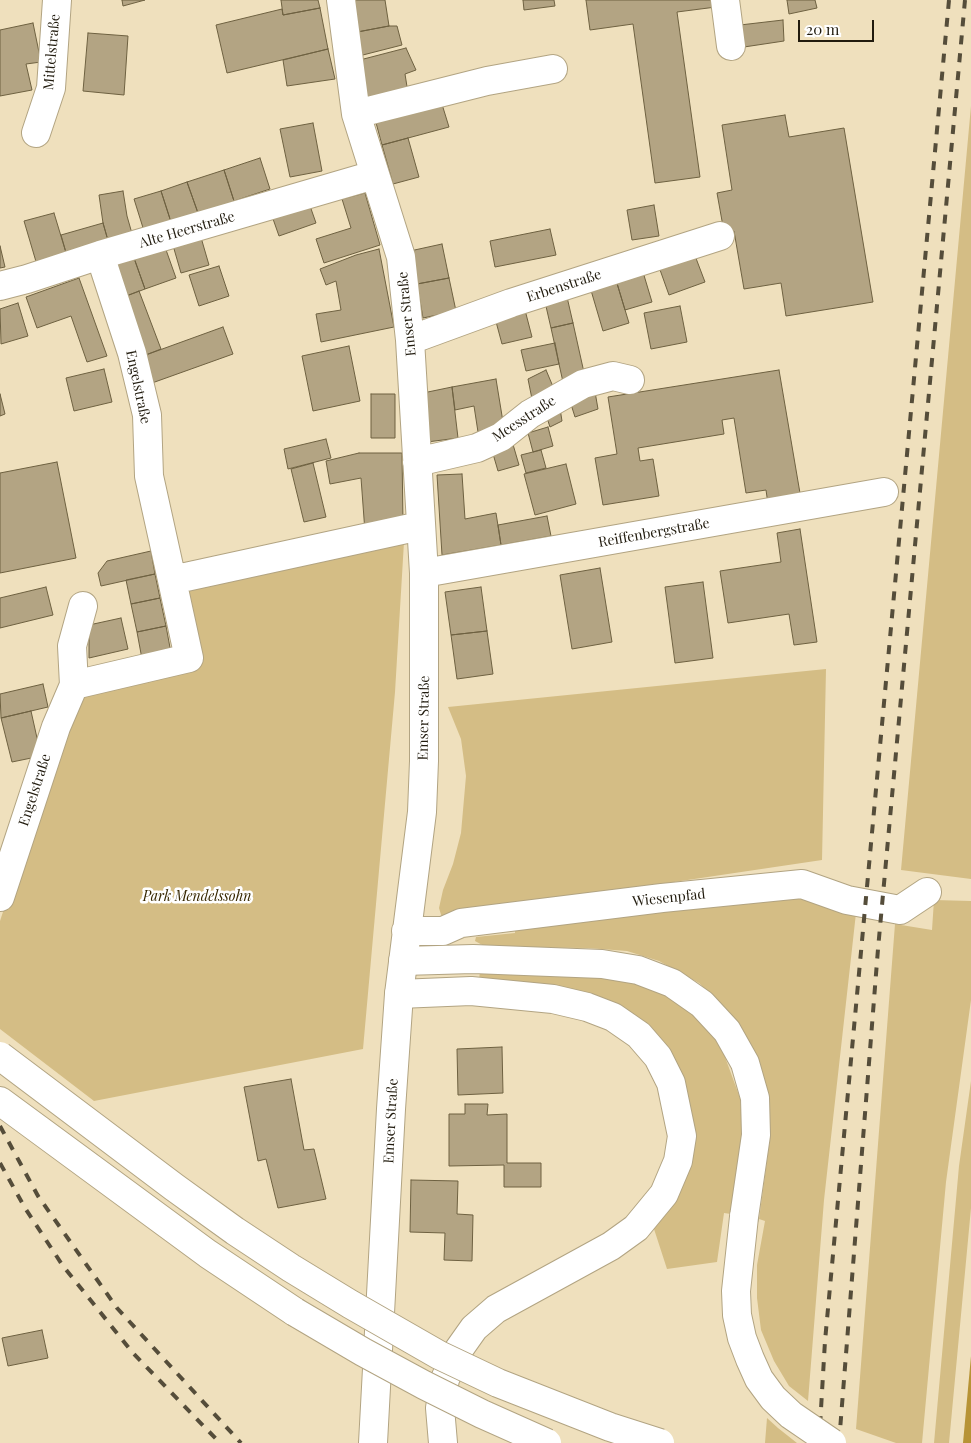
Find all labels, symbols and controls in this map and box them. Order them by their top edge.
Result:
scale bar [801,10,877,42]
street label: Mittelstraße [40,13,64,91]
text: 20 m [806,19,839,39]
street label: Alte Heerstraße [137,208,237,252]
street label: Erbenstraße [525,266,603,306]
street label: Emser Straße [394,271,420,357]
street label: Engelstraße [122,349,154,425]
street label: Meesstraße [489,392,559,446]
street label: Reiffenbergstraße [597,515,711,551]
street label: Emser Straße [415,675,433,761]
street label: Engelstraße [15,752,55,828]
street label: Wiesenpfad [632,886,706,910]
park label: Park Mendelssohn [143,889,251,905]
street label: Emser Straße [380,1078,402,1164]

